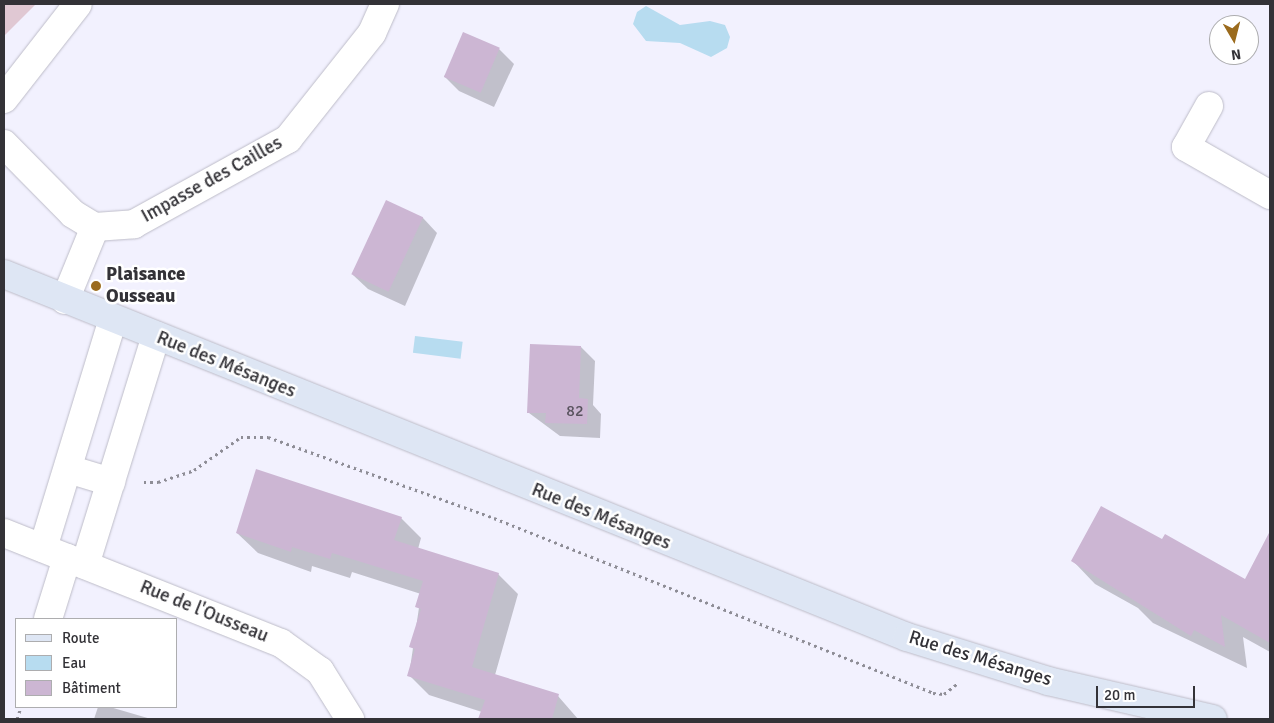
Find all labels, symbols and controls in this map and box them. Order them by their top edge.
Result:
north arrow [1209,15,1259,65]
text: N [1230,45,1242,63]
street label: Impasse des Cailles [138,132,286,228]
place label: Plaisance Ousseau [106,264,186,308]
marker: Plaisance Ousseau [90,280,102,292]
street label: Rue des Mésanges [153,327,299,403]
house number: 82 [566,401,584,421]
street label: Rue des Mésanges [528,479,674,555]
street label: Rue de l'Ousseau [136,576,272,648]
legend [15,618,178,708]
street label: Rue des Mésanges [906,626,1054,692]
text: Route [62,629,99,647]
text: Eau [62,654,86,672]
scale bar [1099,676,1198,708]
text: Bâtiment [62,679,121,697]
text: 20 m [1104,686,1135,704]

